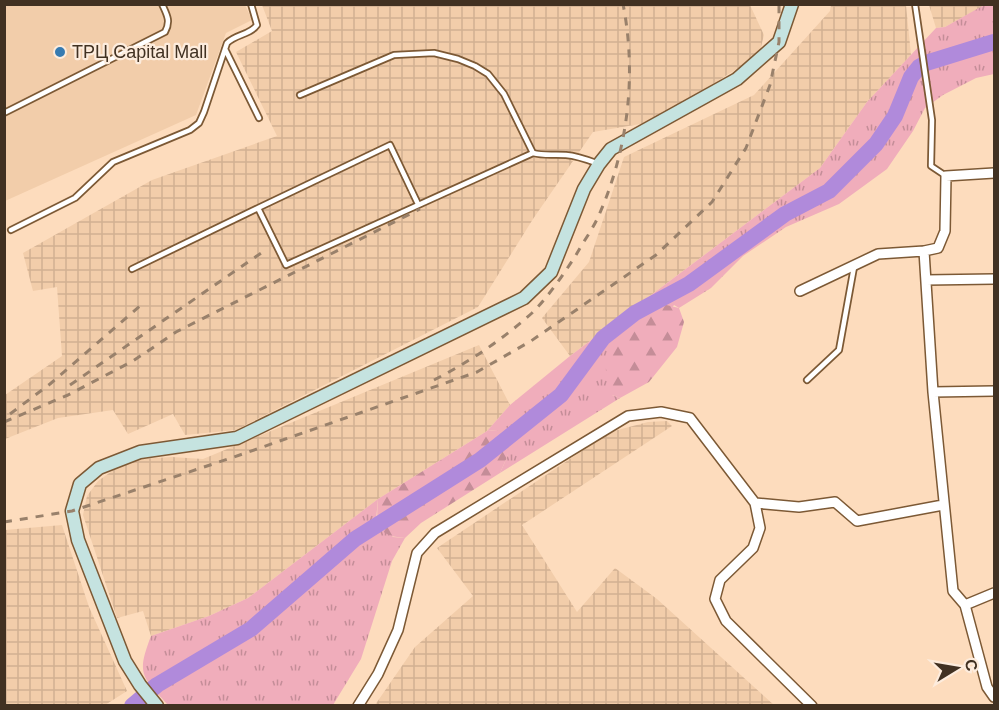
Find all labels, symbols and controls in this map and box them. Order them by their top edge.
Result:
place label: ТРЦ Capital Mall [72,42,207,62]
marker: ТРЦ Capital Mall [53,45,67,59]
north arrow [927,638,987,698]
text: С [962,658,981,673]

